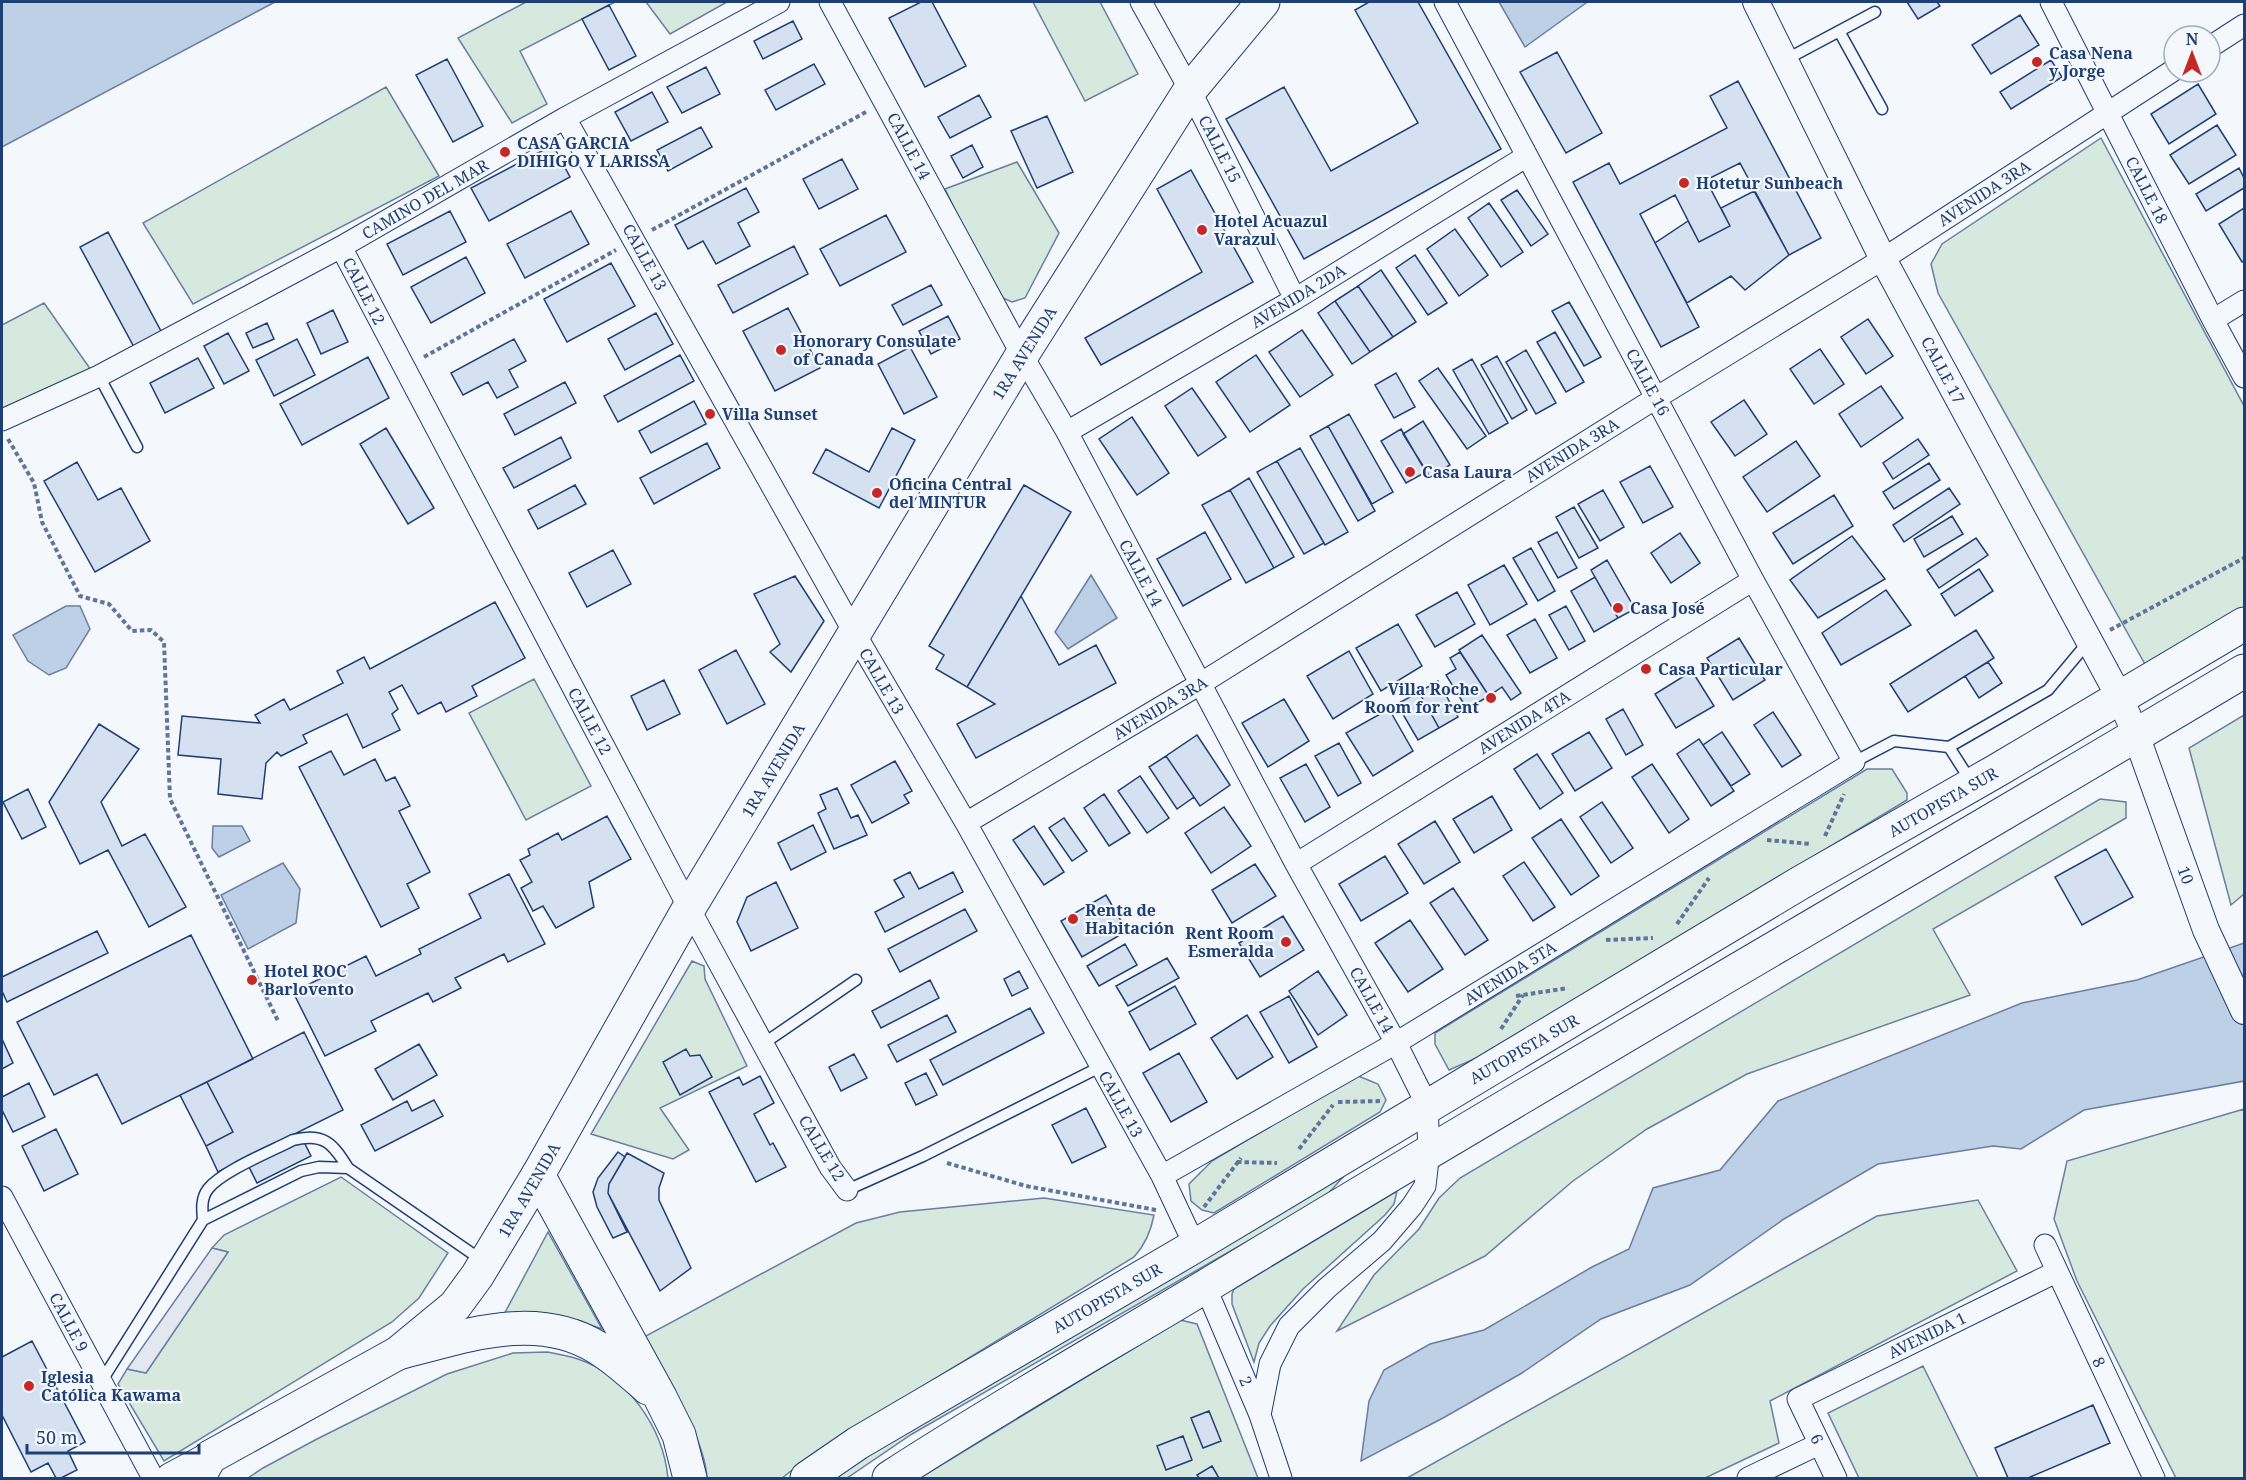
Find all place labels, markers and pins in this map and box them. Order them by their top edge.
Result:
place label: Casa Nena y Jorge [2049,42,2133,82]
marker: Casa Nena y Jorge [2030,55,2044,69]
place label: CASA GARCIA DIHIGO Y LARISSA [517,132,671,172]
marker: CASA GARCIA DIHIGO Y LARISSA [498,145,512,159]
place label: Hotetur Sunbeach [1696,172,1843,194]
marker: Hotetur Sunbeach [1677,176,1691,190]
place label: Hotel Acuazul Varazul [1214,210,1328,250]
marker: Hotel Acuazul Varazul [1195,223,1209,237]
place label: Honorary Consulate of Canada [793,330,956,370]
marker: Honorary Consulate of Canada [774,343,788,357]
place label: Villa Sunset [722,403,818,425]
marker: Villa Sunset [703,407,717,421]
place label: Casa Laura [1422,461,1513,483]
marker: Casa Laura [1403,465,1417,479]
place label: Oficina Central del MINTUR [889,473,1012,513]
marker: Oficina Central del MINTUR [870,486,884,500]
place label: Casa José [1630,597,1705,619]
marker: Casa José [1611,601,1625,615]
place label: Casa Particular [1658,658,1783,680]
marker: Casa Particular [1639,662,1653,676]
place label: Villa Roche Room for rent [1364,678,1480,718]
marker: Villa Roche Room for rent [1484,691,1498,705]
place label: Renta de Habitación [1085,899,1175,939]
marker: Renta de Habitación [1066,912,1080,926]
place label: Rent Room Esmeralda [1185,922,1274,962]
marker: Rent Room Esmeralda [1279,935,1293,949]
place label: Hotel ROC Barlovento [264,960,354,1000]
marker: Hotel ROC Barlovento [245,973,259,987]
place label: Iglesia Católica Kawama [41,1366,181,1406]
marker: Iglesia Católica Kawama [22,1379,36,1393]

